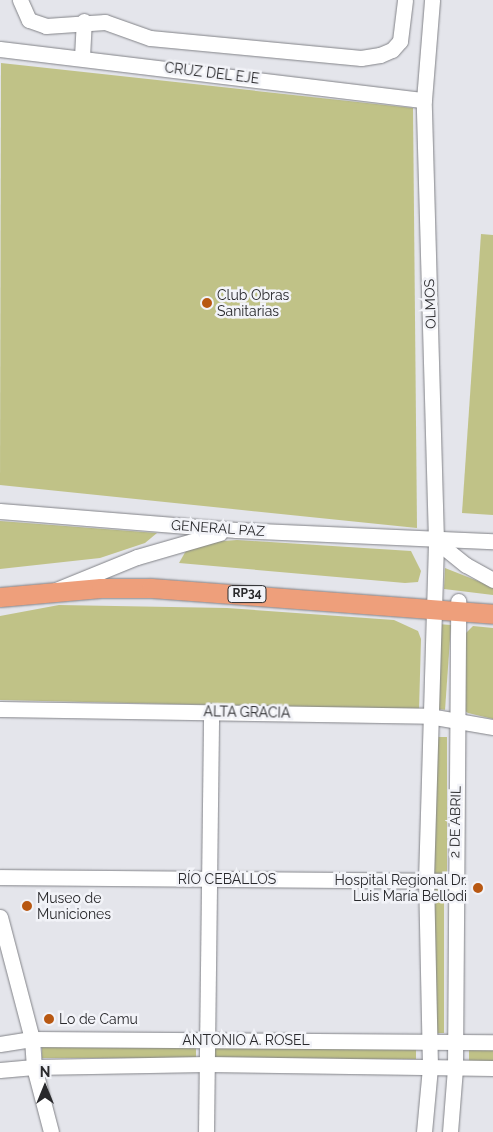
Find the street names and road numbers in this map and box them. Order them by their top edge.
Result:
street label: CRUZ DEL EJE [163,59,261,87]
street label: OLMOS [421,279,439,329]
street label: GENERAL PAZ [170,516,266,540]
road number: RP34 [227,584,267,604]
street label: ALTA GRACIA [203,703,291,721]
street label: 2 DE ABRIL [446,786,464,858]
street label: RÍO CEBALLOS [178,871,276,887]
street label: ANTONIO A. ROSEL [182,1032,310,1048]

